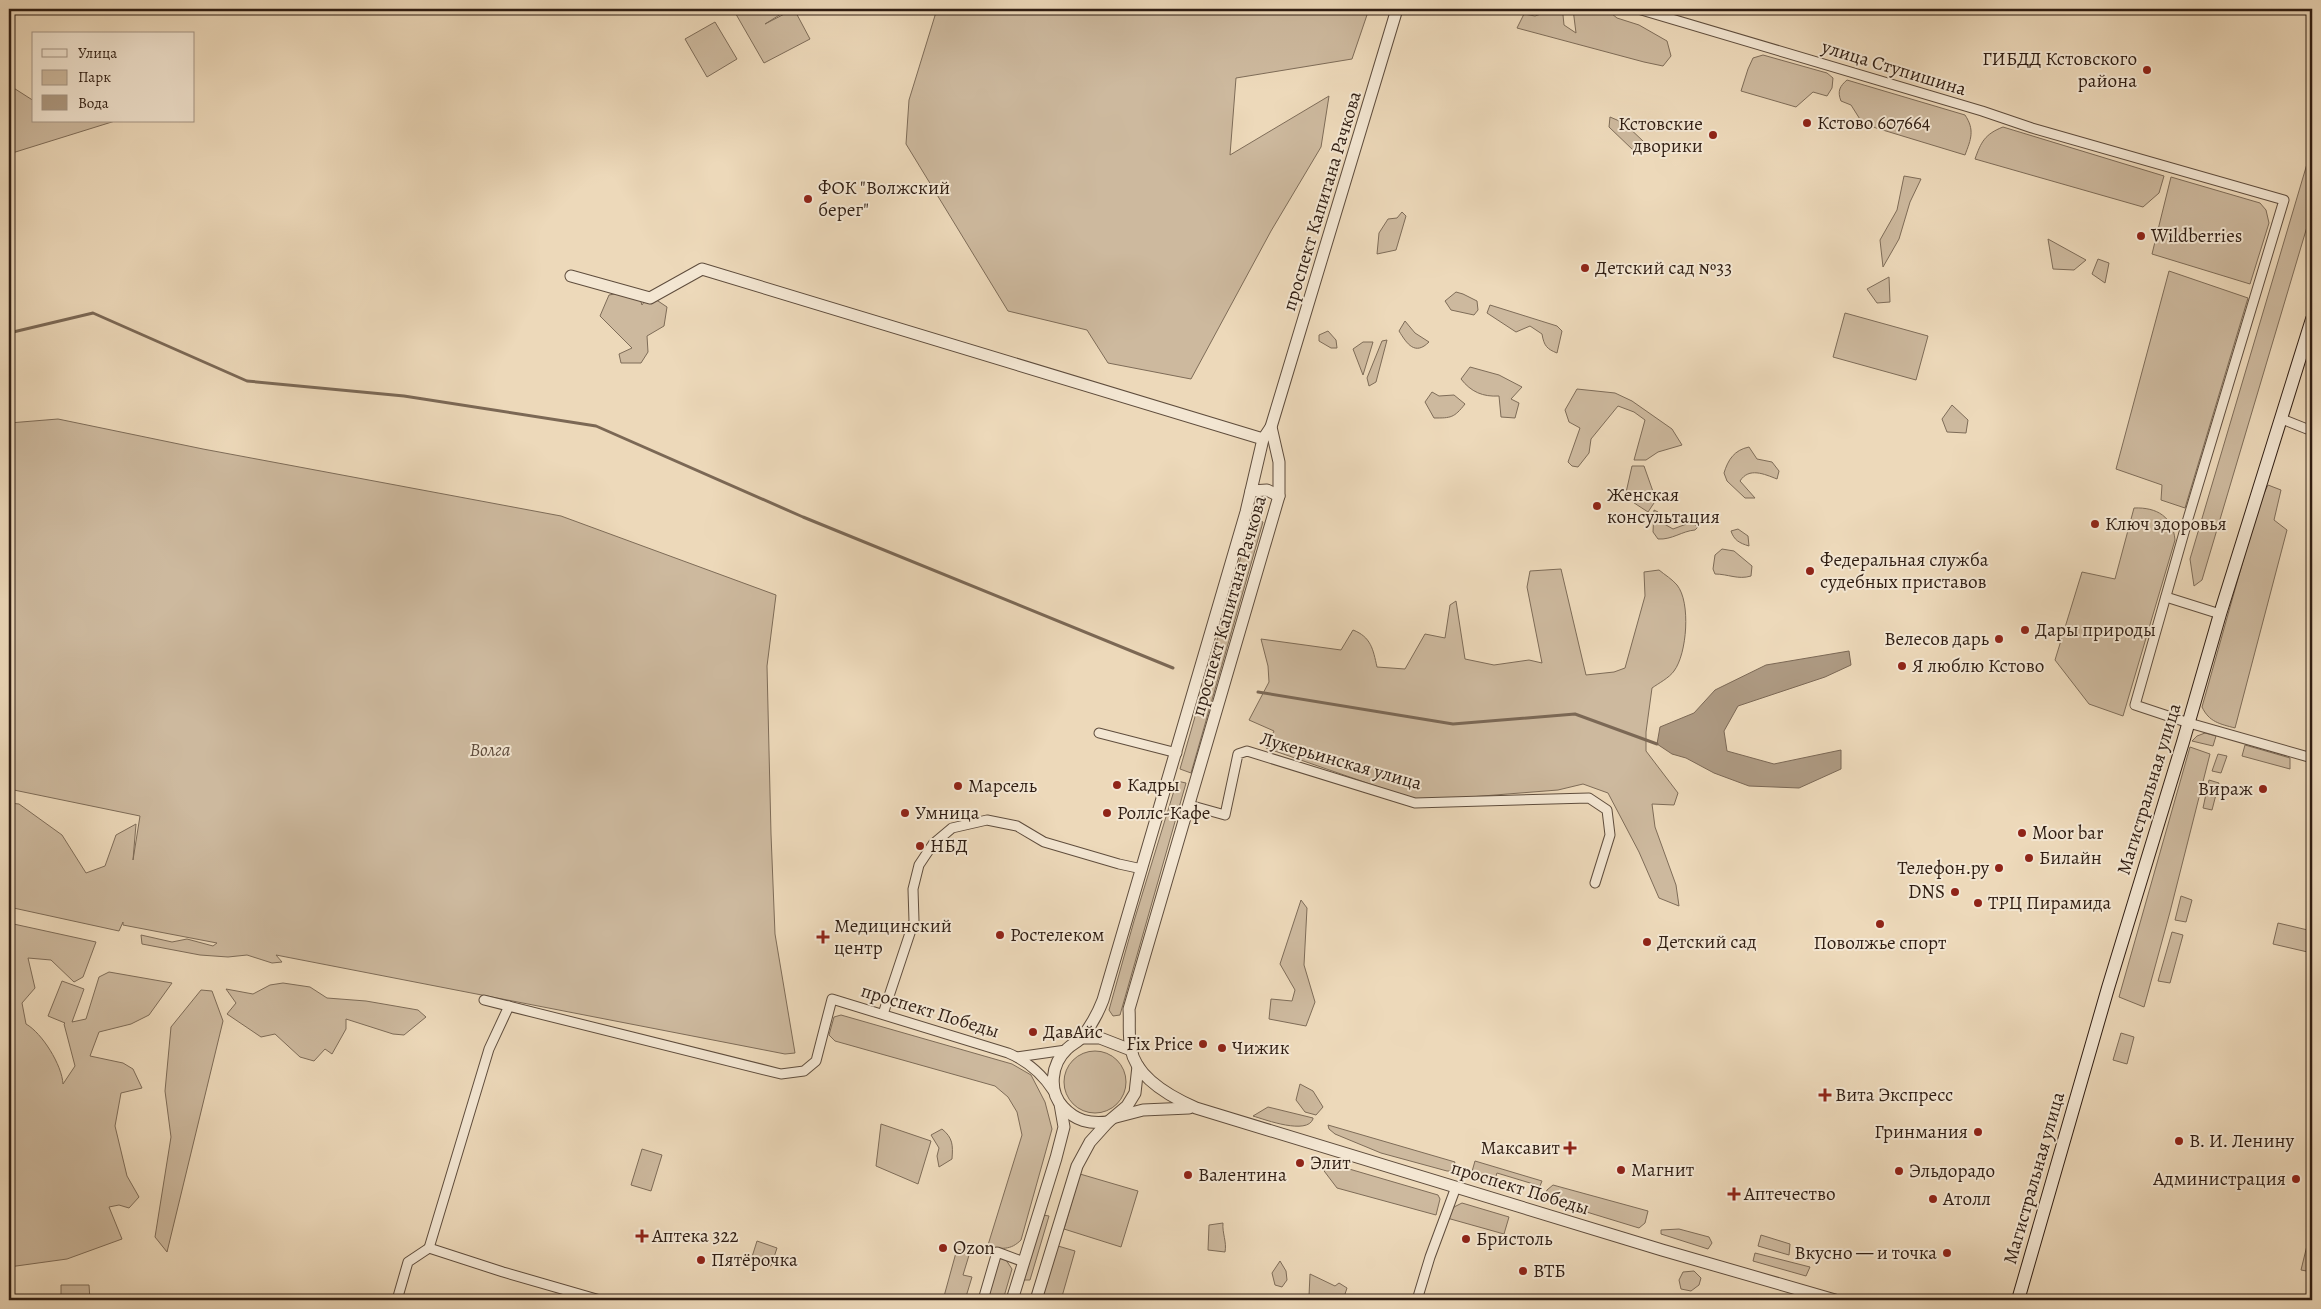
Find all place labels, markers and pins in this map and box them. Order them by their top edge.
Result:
place label: ГИБДД Кстовского района [1982,46,2137,94]
marker: ГИБДД Кстовского района [2141,64,2153,76]
place label: Кстово 607664 [1817,110,1931,136]
place label: Кстовские дворики [1618,111,1703,159]
marker: Кстово 607664 [1801,117,1813,129]
marker: Кстовские дворики [1707,129,1719,141]
place label: ФОК "Волжский берег" [818,175,950,223]
marker: ФОК "Волжский берег" [802,193,814,205]
place label: Wildberries [2150,223,2242,249]
marker: Wildberries [2135,230,2147,242]
place label: Детский сад №33 [1595,255,1732,281]
marker: Детский сад №33 [1579,262,1591,274]
place label: Женская консультация [1607,482,1720,530]
marker: Женская консультация [1591,500,1603,512]
place label: Ключ здоровья [2105,511,2227,537]
marker: Ключ здоровья [2089,518,2101,530]
place label: Федеральная служба судебных приставов [1820,547,1989,595]
marker: Федеральная служба судебных приставов [1804,565,1816,577]
place label: Дары природы [2035,617,2156,643]
marker: Дары природы [2019,624,2031,636]
place label: Велесов дарь [1884,626,1989,652]
marker: Велесов дарь [1993,633,2005,645]
place label: Я люблю Кстово [1912,653,2044,679]
marker: Я люблю Кстово [1896,660,1908,672]
place label: Кадры [1127,772,1180,798]
place label: Марсель [968,773,1037,799]
place label: Вираж [2198,776,2253,802]
marker: Кадры [1111,779,1123,791]
marker: Марсель [952,780,964,792]
marker: Вираж [2257,783,2269,795]
place label: Умница [915,800,980,826]
place label: Роллс-Кафе [1117,800,1211,826]
marker: Умница [899,807,911,819]
marker: Роллс-Кафе [1101,807,1113,819]
place label: Moor bar [2032,820,2103,846]
marker: Moor bar [2016,827,2028,839]
place label: НБД [930,833,968,859]
marker: НБД [914,840,926,852]
place label: Билайн [2039,845,2102,871]
marker: Билайн [2023,852,2035,864]
place label: Телефон.ру [1897,855,1989,881]
marker: Телефон.ру [1993,862,2005,874]
place label: DNS [1908,879,1945,905]
marker: DNS [1949,886,1961,898]
place label: ТРЦ Пирамида [1988,890,2111,916]
marker: ТРЦ Пирамида [1972,897,1984,909]
place label: Медицинский центр [834,913,952,961]
marker: Поволжье спорт [1874,918,1886,930]
place label: Ростелеком [1010,922,1105,948]
marker: Ростелеком [994,929,1006,941]
place label: Детский сад [1657,929,1756,955]
marker: Медицинский центр [816,930,830,944]
place label: Поволжье спорт [1814,930,1947,956]
marker: Детский сад [1641,936,1653,948]
place label: ДавАйс [1043,1019,1103,1045]
marker: ДавАйс [1027,1026,1039,1038]
place label: Fix Price [1126,1031,1193,1057]
place label: Чижик [1232,1035,1290,1061]
marker: Fix Price [1197,1038,1209,1050]
marker: Чижик [1216,1042,1228,1054]
place label: Вита Экспресс [1835,1082,1953,1108]
marker: Вита Экспресс [1819,1089,1831,1101]
place label: Гринмания [1874,1119,1968,1145]
marker: Гринмания [1972,1126,1984,1138]
place label: В. И. Ленину [2189,1128,2295,1154]
place label: Максавит [1480,1135,1561,1161]
marker: В. И. Ленину [2173,1135,2185,1147]
marker: Максавит [1564,1142,1576,1154]
place label: Элит [1310,1150,1351,1176]
marker: Элит [1294,1157,1306,1169]
place label: Магнит [1631,1157,1695,1183]
place label: Эльдорадо [1909,1158,1995,1184]
place label: Валентина [1198,1162,1287,1188]
marker: Магнит [1615,1164,1627,1176]
marker: Эльдорадо [1893,1165,1905,1177]
place label: Администрация [2152,1166,2286,1192]
marker: Валентина [1182,1169,1194,1181]
marker: Администрация [2290,1173,2302,1185]
place label: Аптечество [1743,1181,1836,1207]
place label: Атолл [1942,1186,1991,1212]
marker: Аптечество [1728,1188,1740,1200]
marker: Атолл [1927,1193,1939,1205]
place label: Аптека 322 [651,1223,739,1249]
place label: Бристоль [1476,1226,1552,1252]
marker: Аптека 322 [636,1230,648,1242]
marker: Бристоль [1460,1233,1472,1245]
place label: Ozon [953,1235,995,1261]
place label: Вкусно — и точка [1794,1240,1937,1266]
marker: Ozon [937,1242,949,1254]
place label: Пятёрочка [711,1247,798,1273]
marker: Вкусно — и точка [1941,1247,1953,1259]
marker: Пятёрочка [695,1254,707,1266]
place label: ВТБ [1533,1258,1566,1284]
marker: ВТБ [1517,1265,1529,1277]

